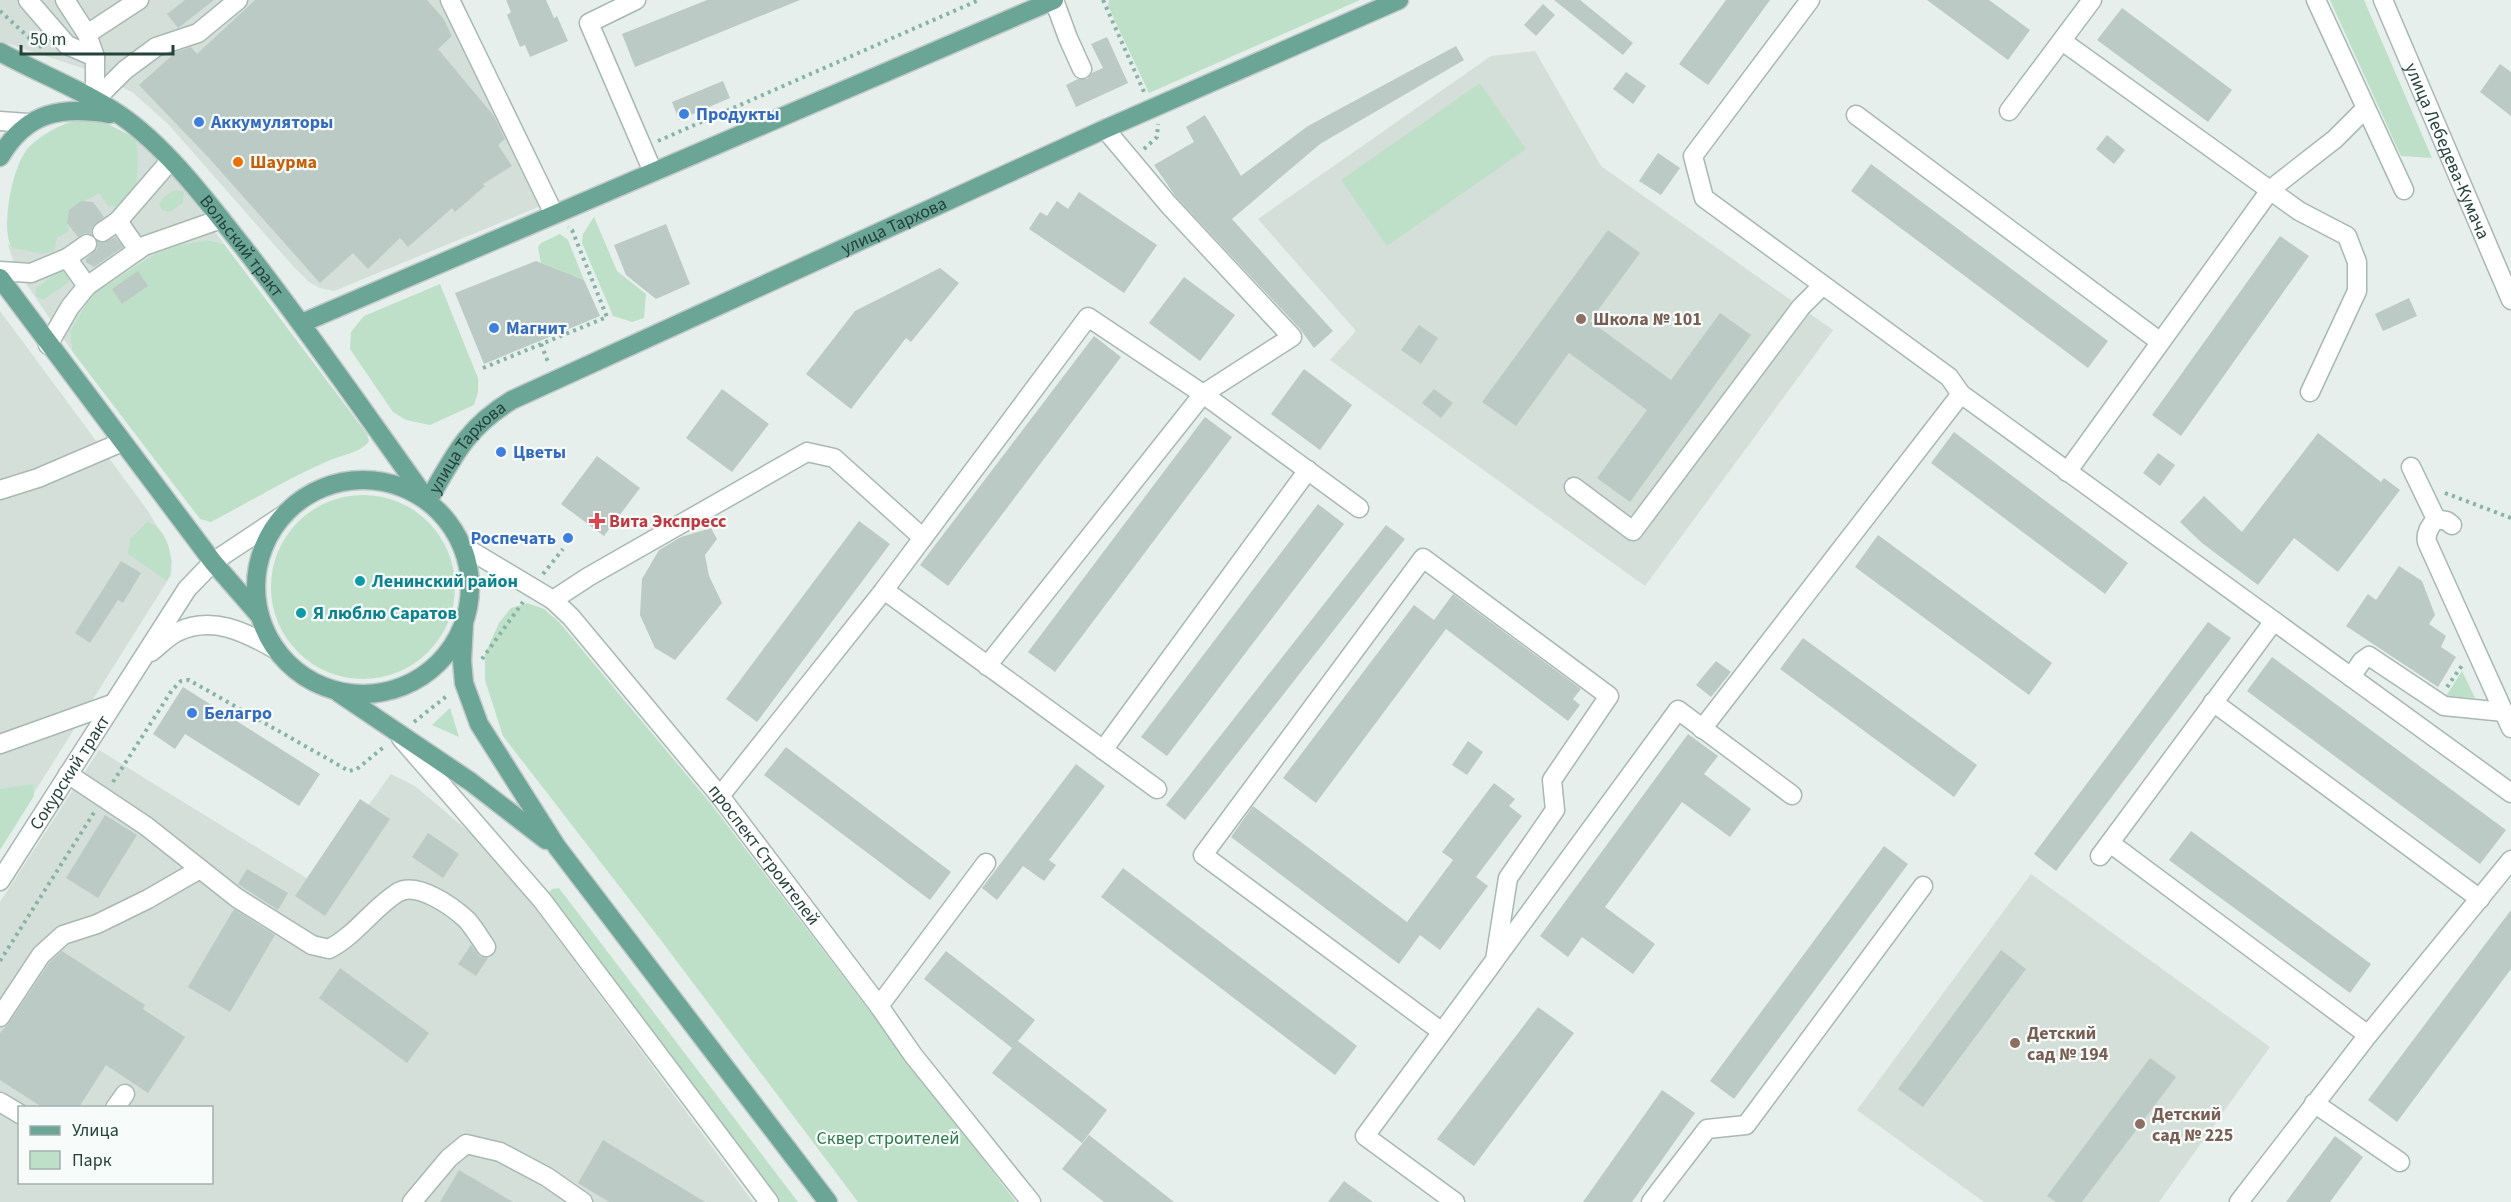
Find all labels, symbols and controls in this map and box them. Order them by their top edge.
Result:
scale bar [21,18,172,56]
text: 50 m [30,27,66,52]
street label: улица Лебедева-Кумача [2398,59,2496,243]
place label: Продукты [696,102,780,127]
marker: Продукты [677,107,691,121]
place label: Аккумуляторы [210,110,333,135]
marker: Аккумуляторы [192,115,206,129]
place label: Шаурма [250,150,317,175]
marker: Шаурма [231,155,245,169]
street label: Вольский тракт [194,190,289,303]
street label: улица Тархова [837,191,951,261]
place label: Школа № 101 [1593,307,1702,332]
marker: Школа № 101 [1574,312,1588,326]
place label: Магнит [506,316,567,341]
marker: Магнит [487,321,501,335]
street label: улица Тархова [423,395,511,498]
place label: Цветы [513,440,566,465]
marker: Цветы [494,445,508,459]
place label: Вита Экспресс [609,509,727,534]
marker: Вита Экспресс [590,514,604,528]
place label: Роспечать [470,526,556,551]
marker: Роспечать [561,531,575,545]
place label: Ленинский район [371,569,518,594]
marker: Ленинский район [353,574,367,588]
place label: Я люблю Саратов [313,601,457,626]
marker: Я люблю Саратов [294,606,308,620]
place label: Белагро [204,701,272,726]
marker: Белагро [185,706,199,720]
street label: Сокурский тракт [24,710,116,835]
street label: проспект Строителей [702,779,825,931]
place label: Детский сад № 194 [2027,1021,2109,1067]
marker: Детский сад № 194 [2008,1036,2022,1050]
place label: Детский сад № 225 [2152,1102,2233,1148]
legend [18,1106,213,1184]
marker: Детский сад № 225 [2133,1117,2147,1131]
text: Улица [72,1118,119,1143]
park label: Cквер cтроителей [817,1126,959,1151]
text: Парк [72,1148,112,1173]

